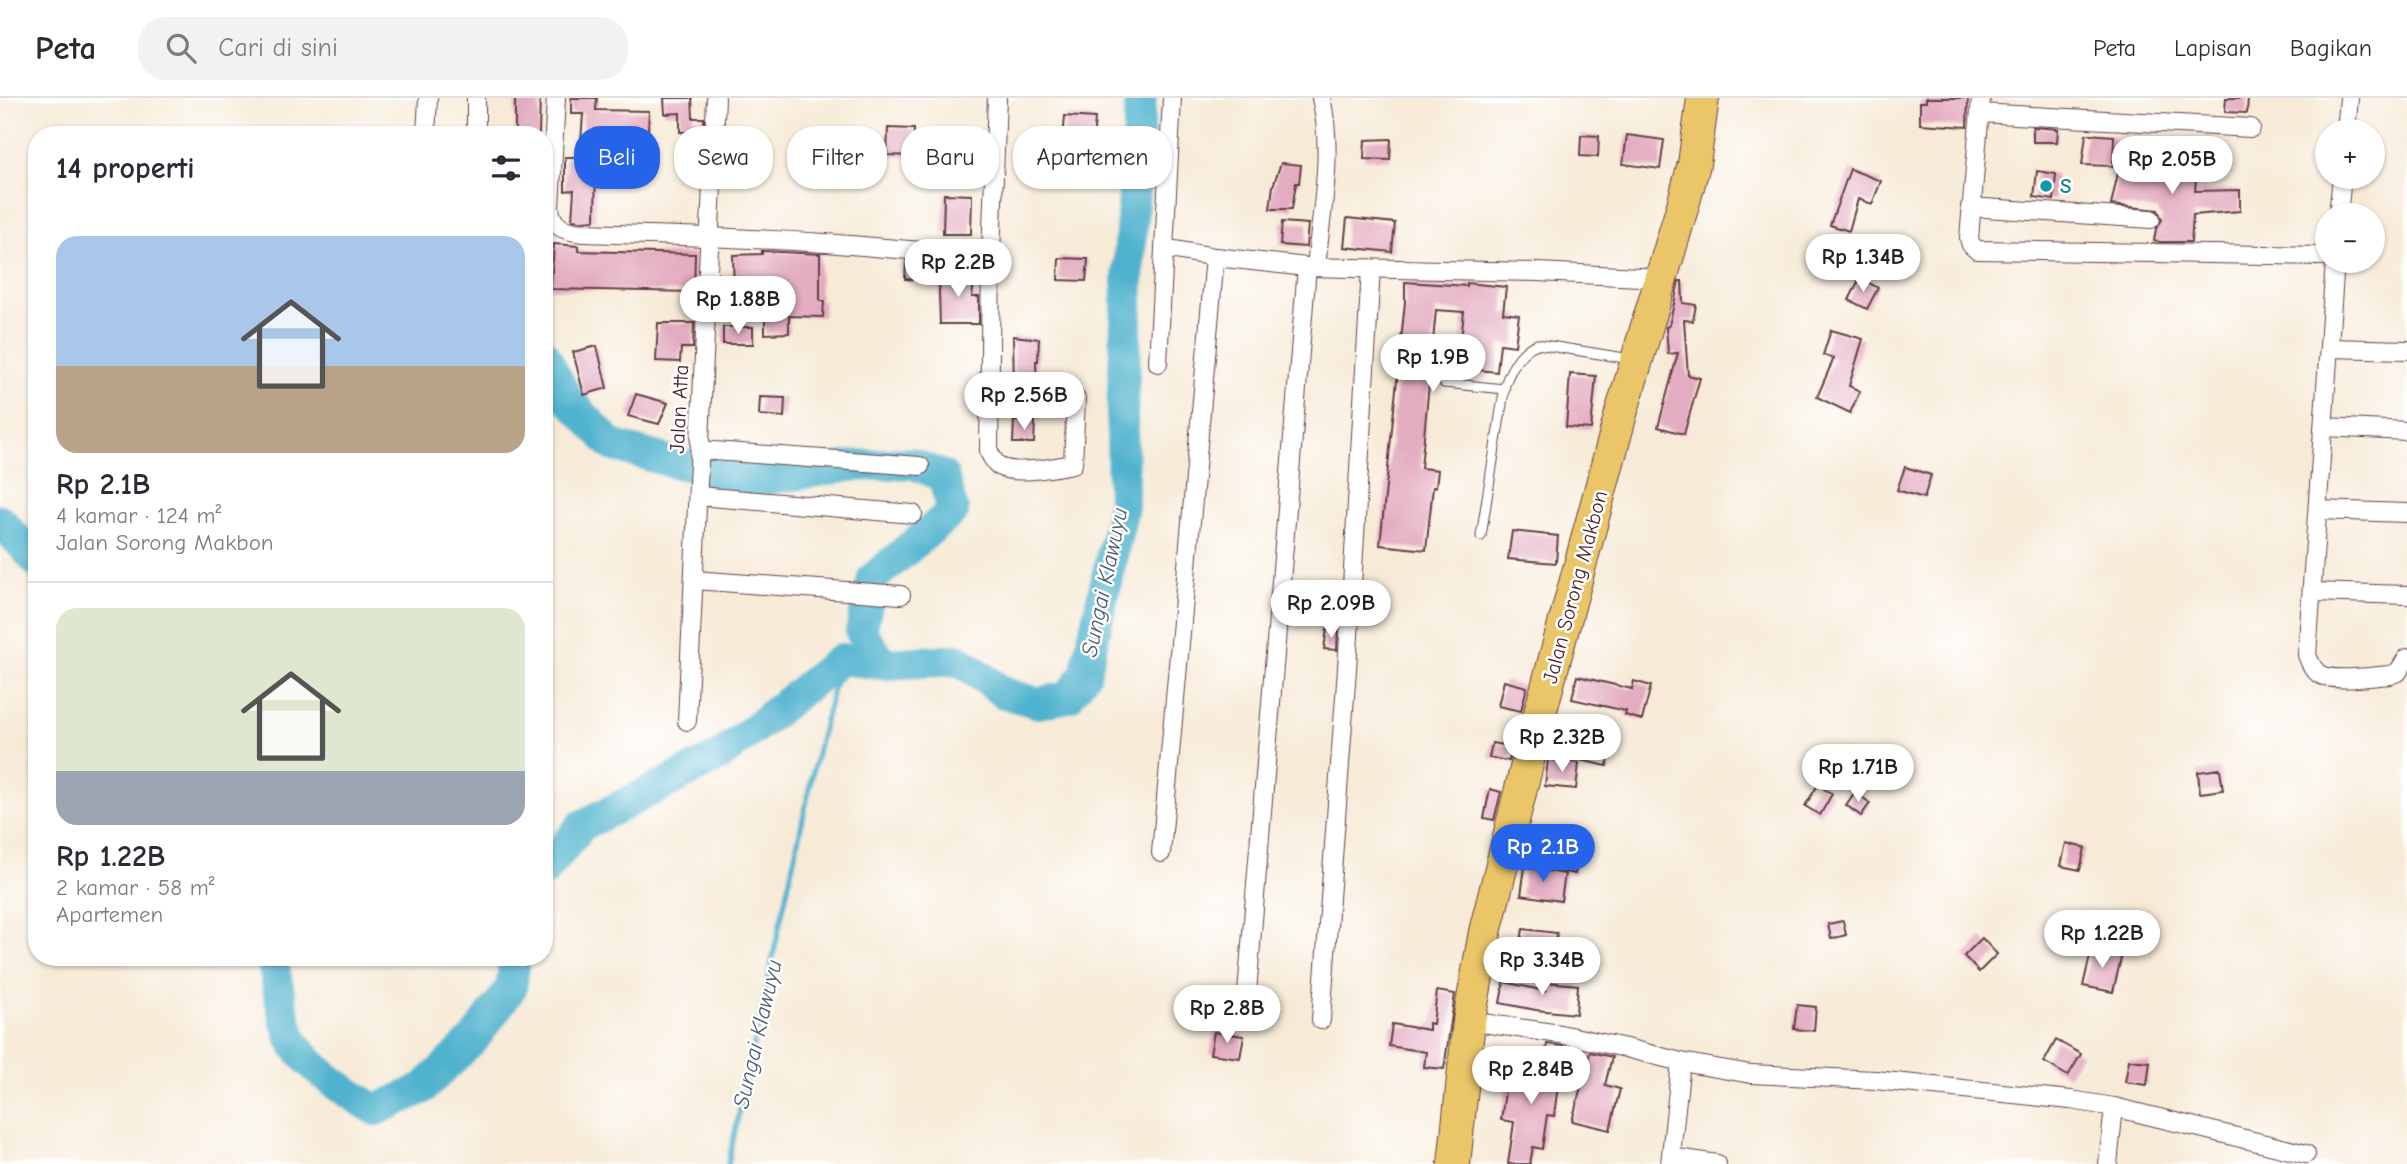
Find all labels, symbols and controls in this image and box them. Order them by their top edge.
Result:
search box [138,17,628,80]
text: Peta [35,29,96,67]
icon: search [162,29,200,67]
text: Cari di sini [218,33,338,63]
text: Peta [2093,34,2136,62]
text: Lapisan [2174,34,2252,62]
text: Bagikan [2290,34,2372,62]
map controls [2315,119,2385,273]
button: + [2315,119,2385,189]
chip: Beli [574,126,660,189]
chip: Sewa [674,126,773,189]
chip: Filter [787,126,887,189]
chip: Baru [901,126,999,189]
chip: Apartemen [1013,126,1172,189]
pin: Rp 2.05B [2100,136,2244,196]
text: Rp 2.05B [2128,145,2216,172]
icon: filters [487,149,525,187]
text: 14 properti [56,151,195,186]
place label: S [2060,174,2071,198]
marker: S [2038,178,2054,194]
button: − [2315,203,2385,273]
pin: Rp 1.34B [1791,234,1935,294]
pin: Rp 2.2B [893,240,1023,299]
text: Rp 1.34B [1822,243,1904,270]
text: Rp 2.2B [921,248,995,275]
pin: Rp 1.88B [666,276,810,336]
icon: home [228,281,354,407]
text: Rp 1.88B [696,285,780,312]
pin: Rp 1.9B [1368,334,1498,394]
text: Rp 1.9B [1397,343,1469,370]
street label: Jalan Atta [665,364,693,454]
pin: Rp 2.56B [952,372,1096,432]
text: Rp 2.56B [980,381,1068,408]
text: Rp 2.1B [56,467,150,502]
street label: Jalan Sorong Makbon [1538,488,1612,686]
text: 4 kamar · 124 m² [56,502,221,529]
water label: Sungai Klawuyu [1076,505,1133,659]
text: Jalan Sorong Makbon [56,529,274,556]
pin: Rp 2.09B [1259,580,1403,640]
text: Rp 2.09B [1287,589,1375,616]
icon: home [228,653,354,779]
pin: Rp 2.32B [1490,714,1634,774]
text: Rp 2.32B [1519,723,1605,750]
pin: Rp 1.71B [1786,744,1930,804]
text: Rp 1.71B [1818,753,1898,780]
pin: Rp 2.1B [1478,824,1608,884]
text: Rp 2.1B [1507,833,1579,860]
text: Rp 1.22B [56,839,165,874]
text: 2 kamar · 58 m² [56,874,214,901]
text: Apartemen [56,901,163,928]
pin: Rp 1.22B [2030,910,2174,970]
text: Rp 1.22B [2060,919,2144,946]
pin: Rp 3.34B [1470,937,1614,997]
text: Rp 3.34B [1499,946,1585,973]
water label: Sungai Klawuyu [727,957,788,1111]
pin: Rp 2.8B [1162,986,1292,1045]
text: Rp 2.8B [1189,994,1265,1021]
pin: Rp 2.84B [1459,1046,1603,1106]
text: Rp 2.84B [1488,1055,1574,1082]

